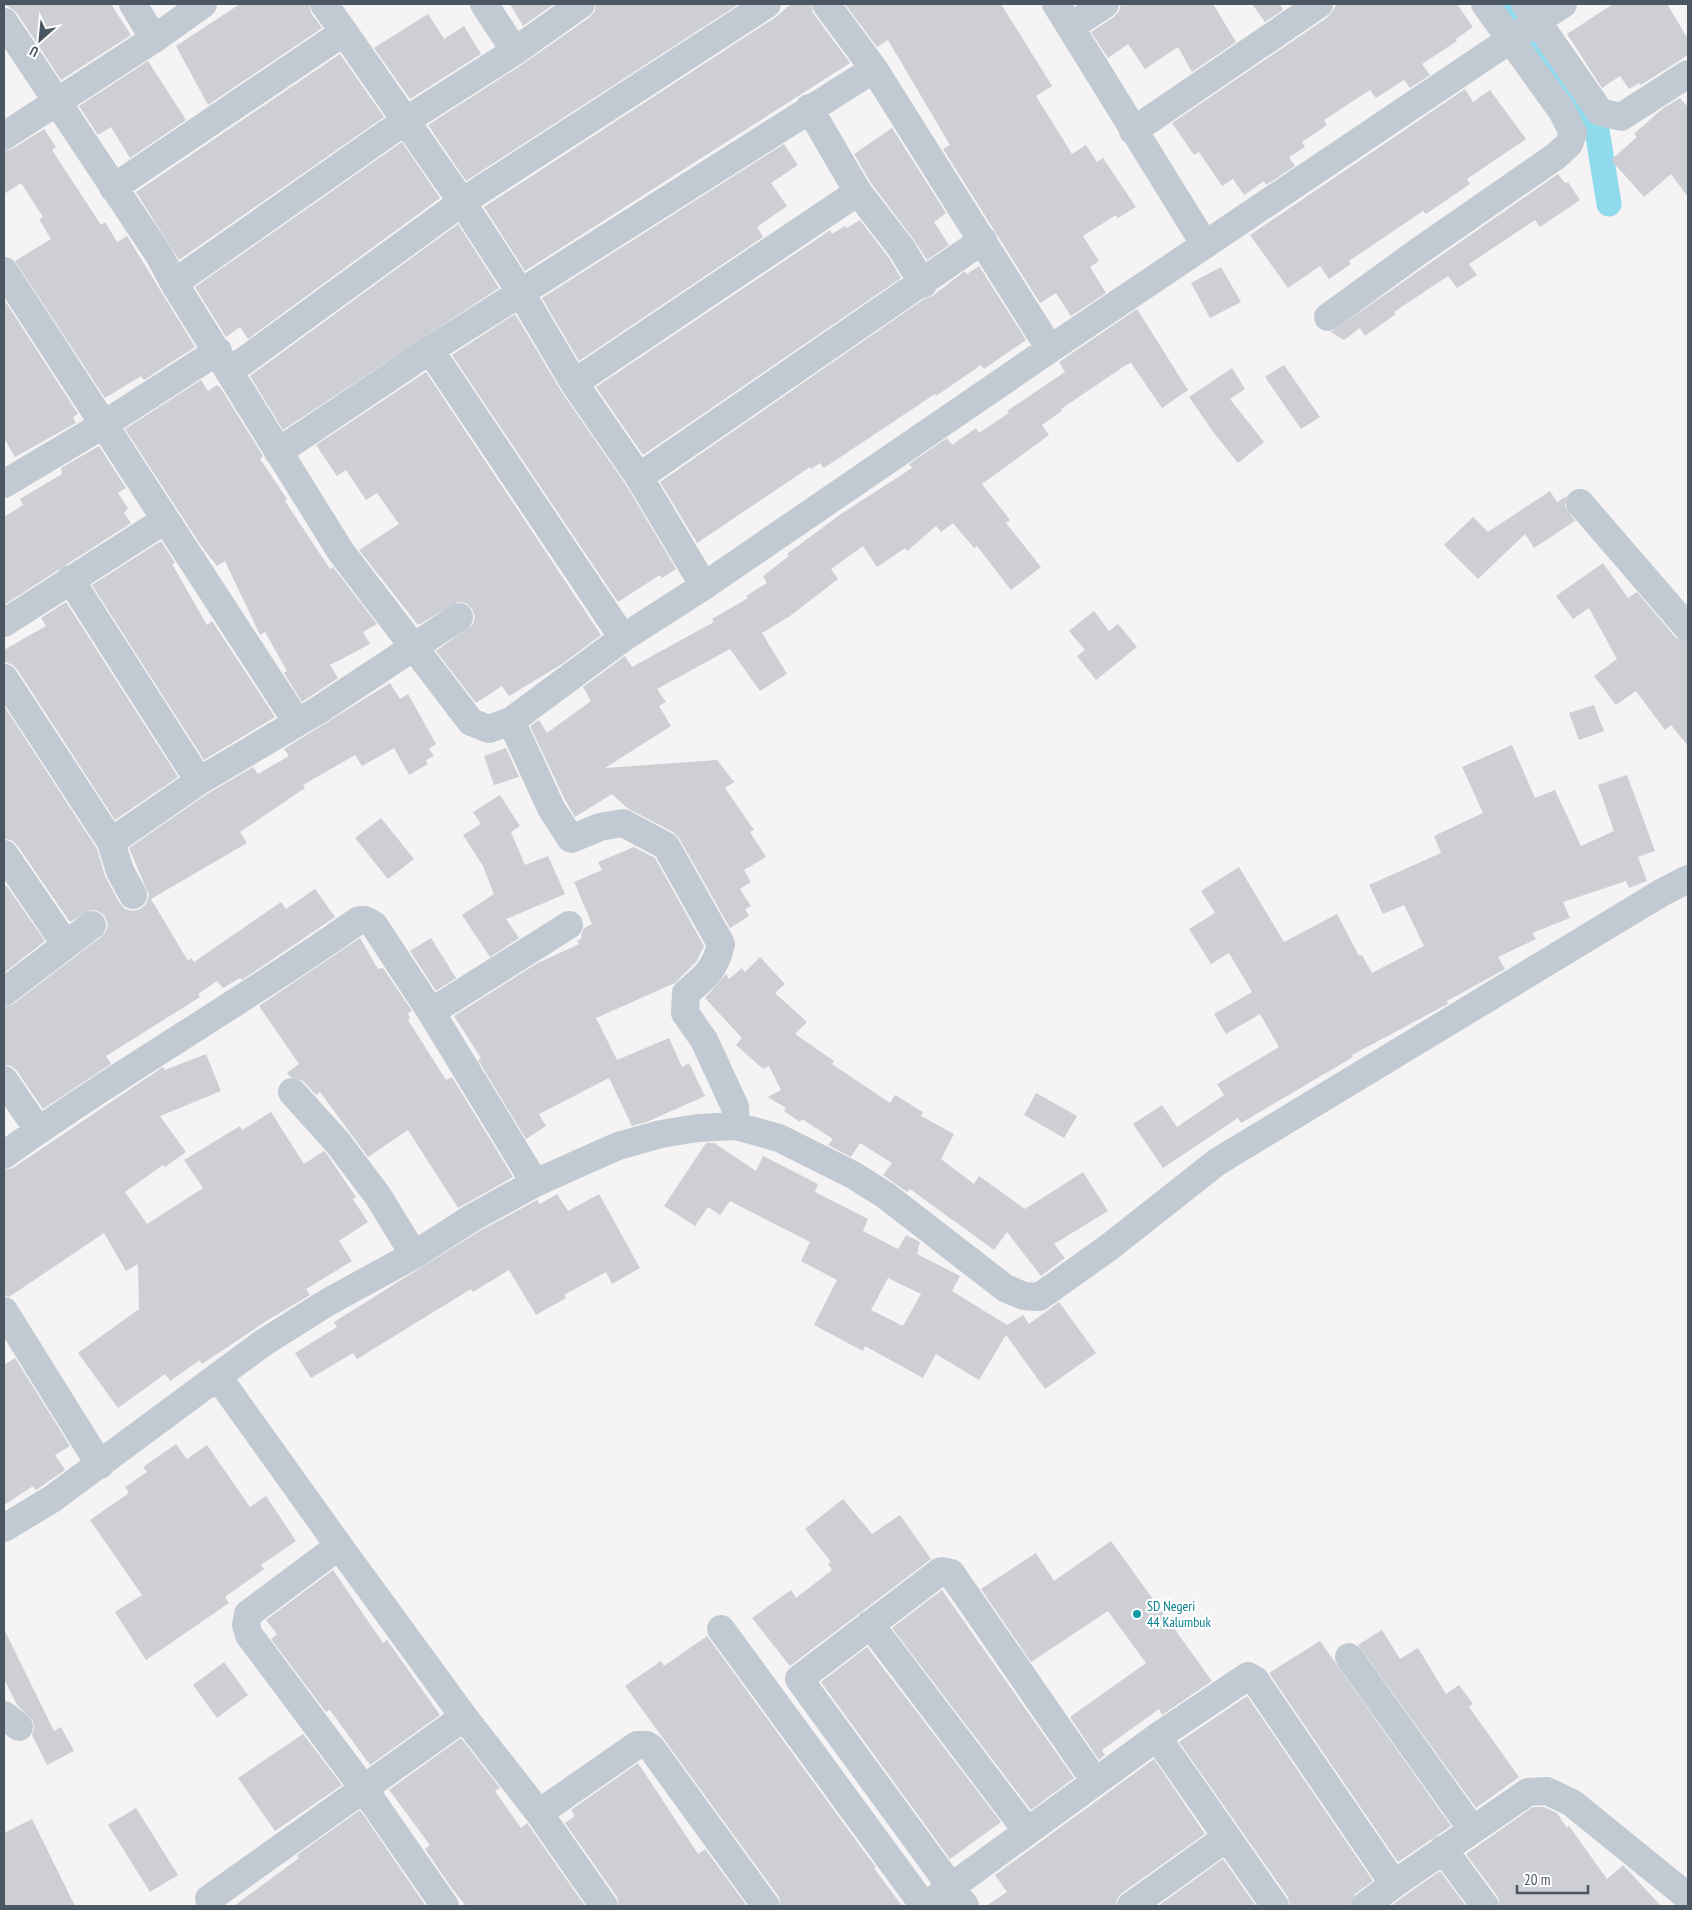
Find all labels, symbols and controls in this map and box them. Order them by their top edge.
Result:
north arrow [15,15,65,65]
text: U [27,42,41,61]
place label: SD Negeri 44 Kalumbuk [1147,1597,1211,1631]
marker: SD Negeri 44 Kalumbuk [1131,1608,1143,1620]
scale bar [1517,1862,1588,1894]
text: 20 m [1524,1870,1550,1889]

